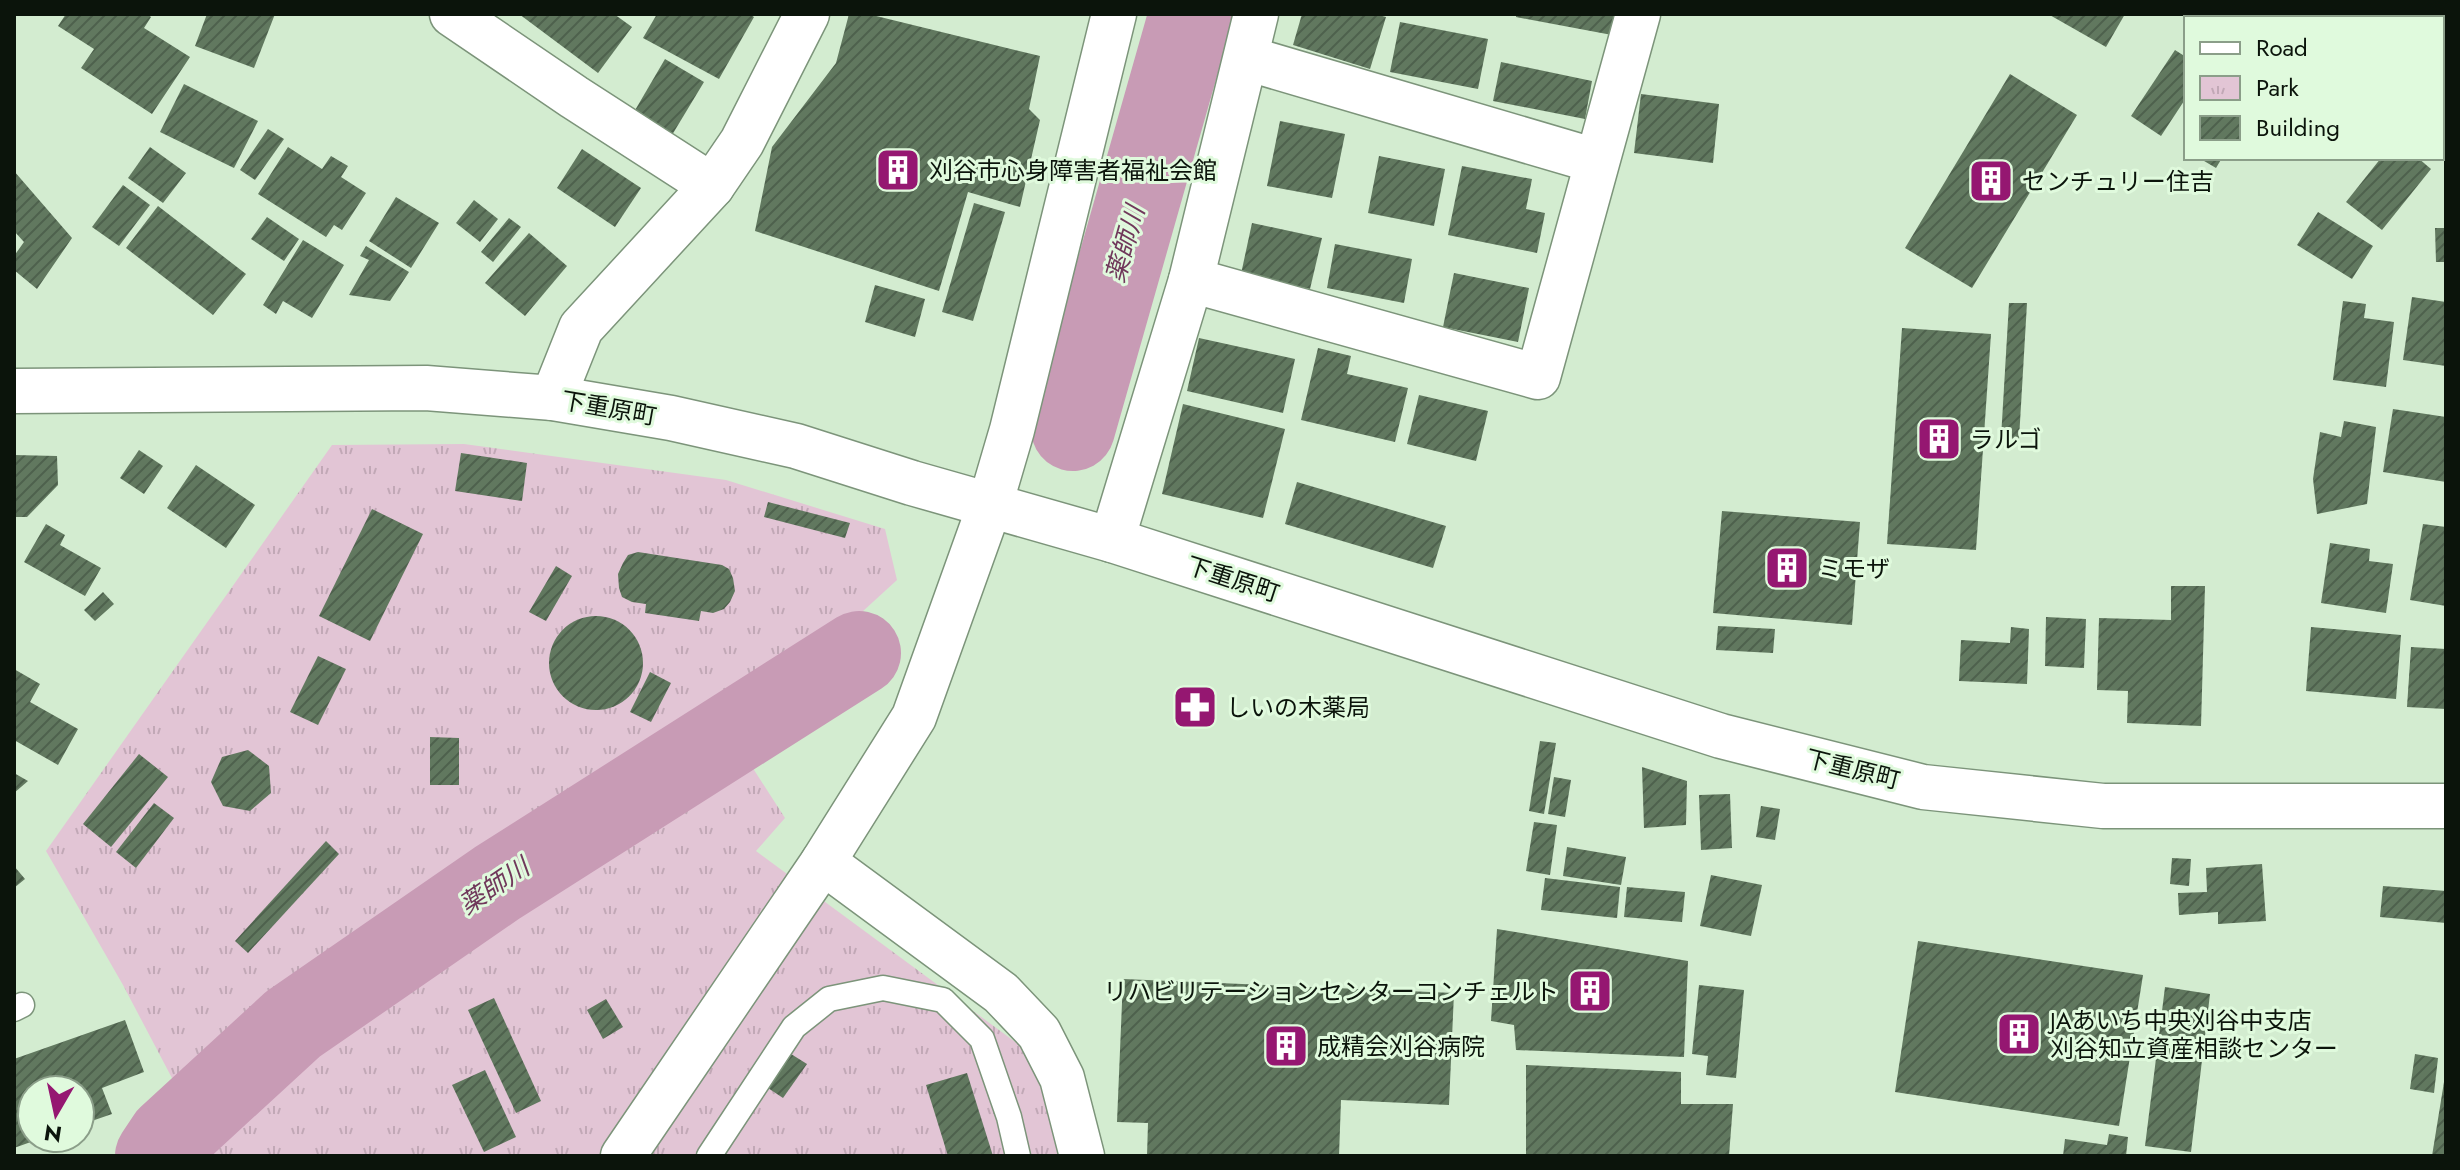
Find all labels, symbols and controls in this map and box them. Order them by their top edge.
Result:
legend [2184,16,2444,160]
text: Road [2256,30,2308,65]
text: Park [2256,70,2299,105]
text: Building [2256,110,2340,145]
building icon: 刈谷市心身障害者福祉会館 [874,146,922,194]
place label: 刈谷市心身障害者福祉会館 [929,153,1217,188]
building icon: センチュリー住吉 [1967,157,2015,205]
place label: センチュリー住吉 [2022,164,2214,199]
water label: 薬師川 [1096,198,1155,287]
street label: 下重原町 [559,382,659,434]
building icon: ラルゴ [1915,415,1963,463]
place label: ラルゴ [1970,422,2042,457]
building icon: ミモザ [1763,544,1811,592]
street label: 下重原町 [1182,548,1284,610]
place label: ミモザ [1818,551,1890,586]
pharmacy icon: しいの木薬局 [1171,683,1219,731]
place label: しいの木薬局 [1226,690,1370,725]
street label: 下重原町 [1802,740,1904,798]
water label: 薬師川 [451,847,539,924]
building icon: リハビリテーションセンターコンチェルト [1566,967,1614,1015]
place label: リハビリテーションセンターコンチェルト [1103,974,1559,1009]
place label: JAあいち中央刈谷中支店 刈谷知立資産相談センター [2047,1003,2338,1066]
building icon: JAあいち中央刈谷中支店 刈谷知立資産相談センター [1995,1010,2043,1058]
building icon: 成精会刈谷病院 [1262,1022,1310,1070]
place label: 成精会刈谷病院 [1317,1029,1485,1064]
north arrow [16,1074,96,1154]
text: N [42,1117,64,1151]

